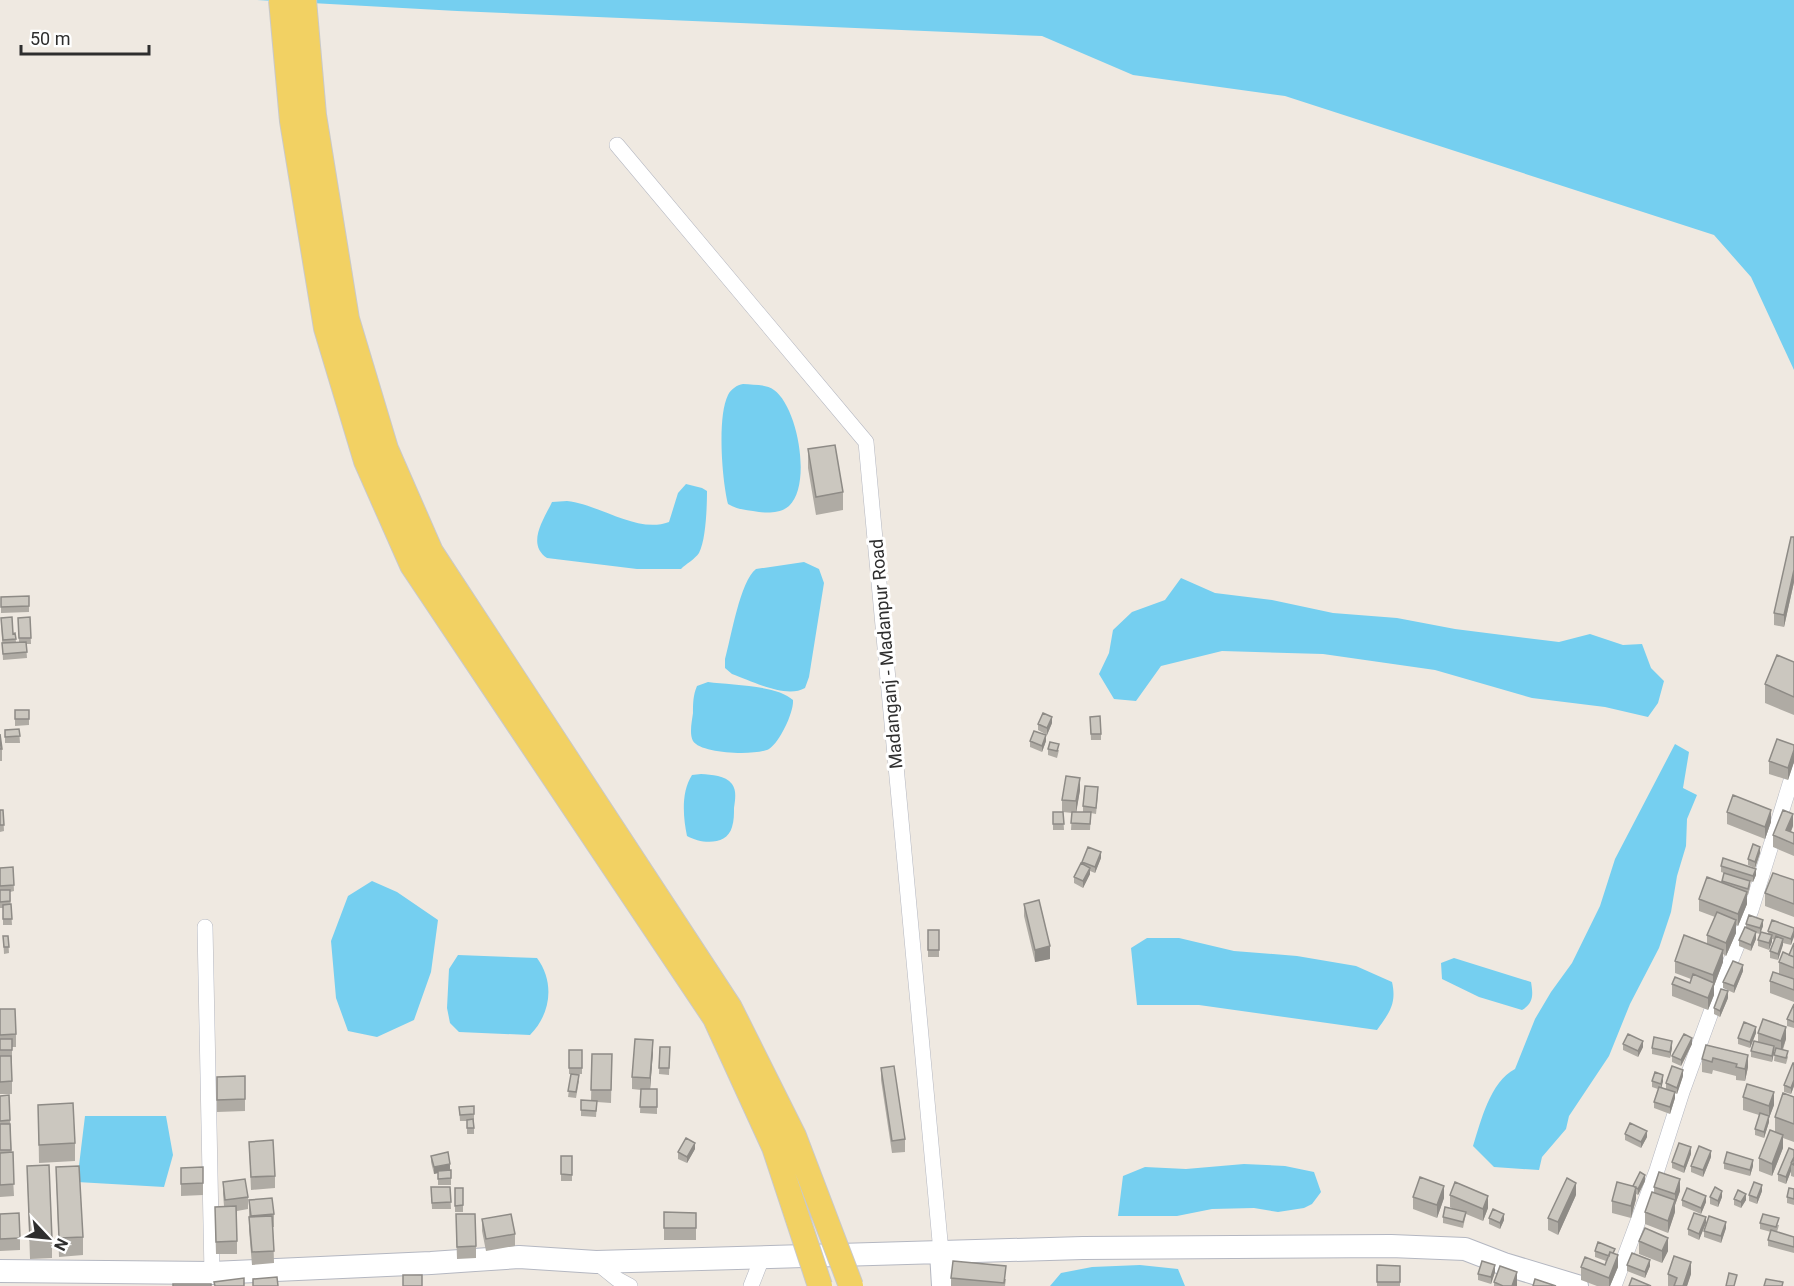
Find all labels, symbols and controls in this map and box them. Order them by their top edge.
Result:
scale bar [21,18,148,56]
text: 50 m [30,28,70,49]
street label: Madanganj - Madanpur Road [865,538,907,770]
north arrow [18,1208,78,1268]
text: N [50,1235,72,1254]

